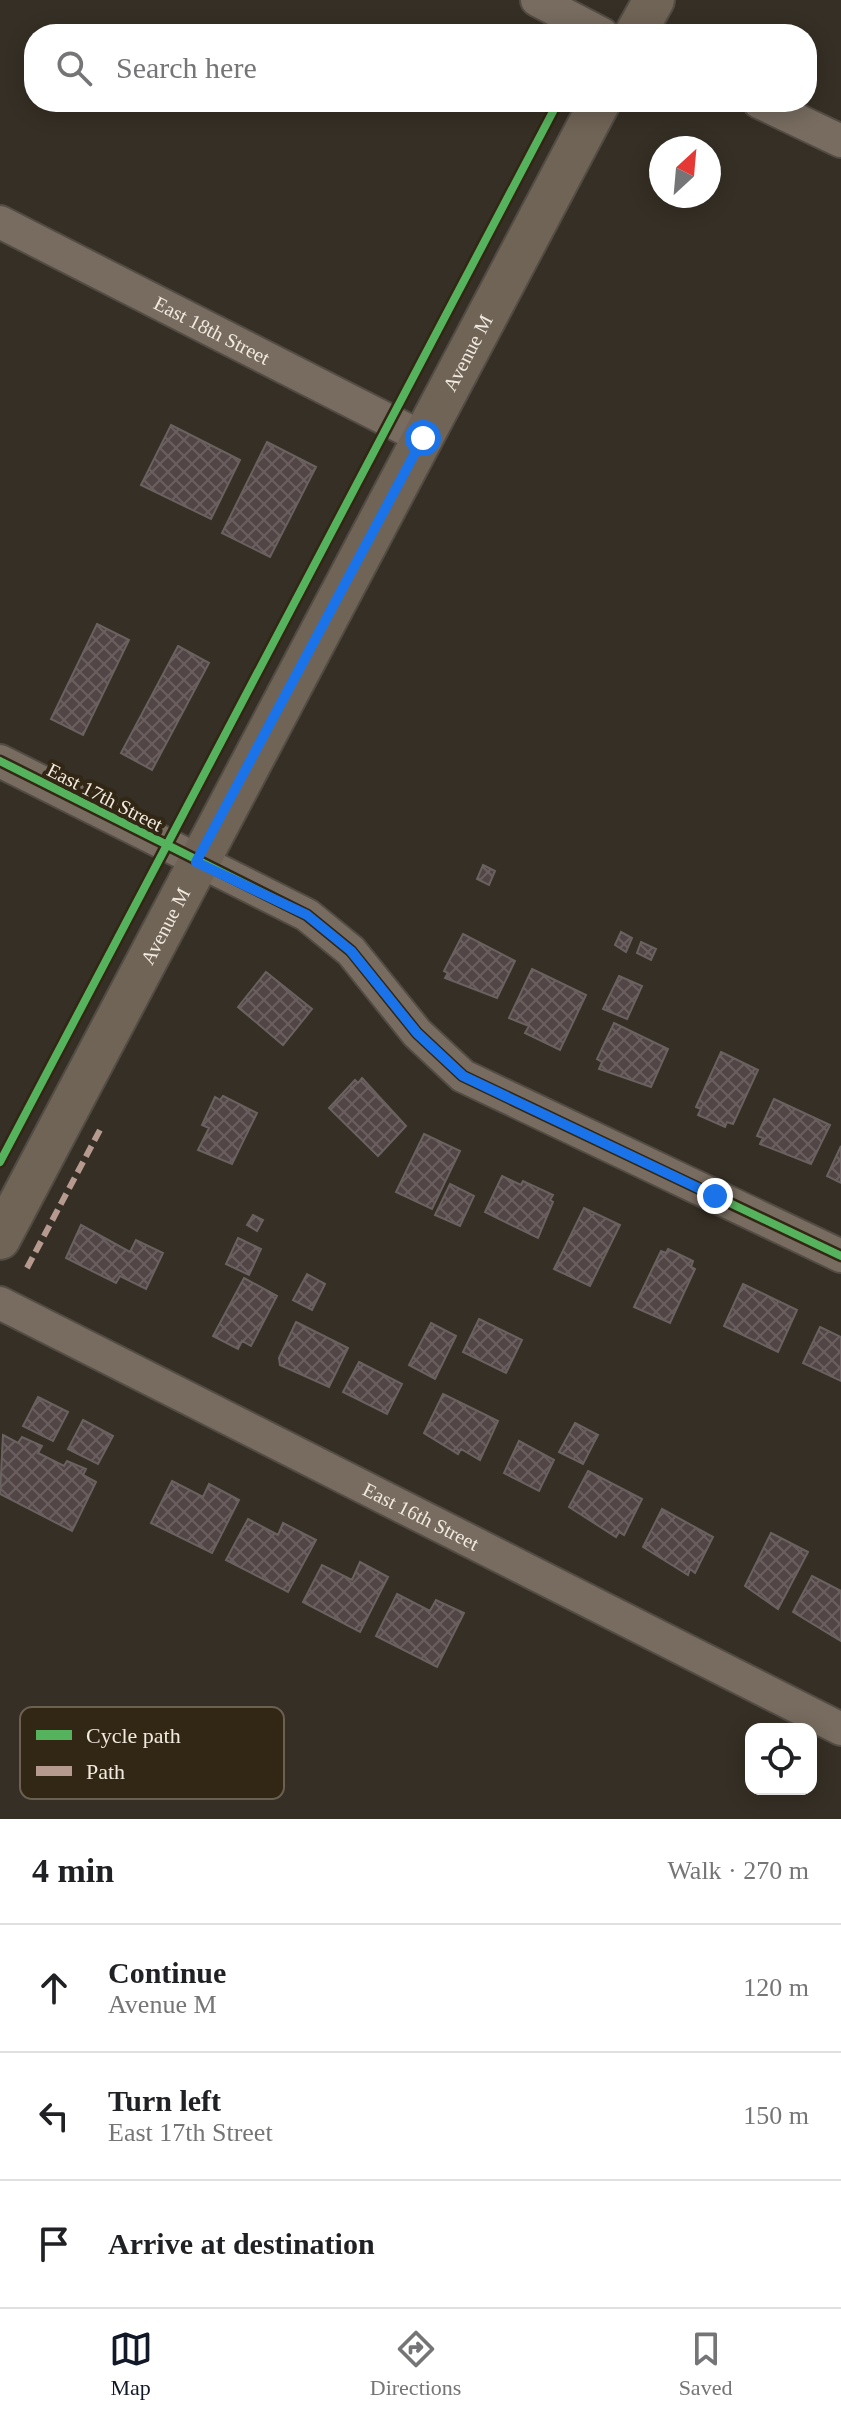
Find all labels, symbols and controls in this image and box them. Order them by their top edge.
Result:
search box [24,24,817,112]
icon: search [52,46,96,90]
text: Search here [116,51,257,84]
north arrow [649,136,721,208]
street label: East 18th Street [151,292,274,369]
street label: Avenue M [438,311,497,395]
route start [405,420,441,456]
street label: East 17th Street [44,758,167,836]
street label: Avenue M [136,884,195,968]
route end [697,1178,733,1214]
street label: East 16th Street [360,1478,483,1555]
legend [20,1707,284,1799]
text: Cycle path [86,1723,181,1748]
map controls [745,1723,817,1795]
button: locate [745,1723,817,1795]
text: Path [86,1759,125,1784]
text: 4 min [32,1852,114,1889]
text: Walk · 270 m [667,1856,809,1885]
text: Continue [108,1956,226,1989]
icon: ahead [32,1966,76,2010]
text: 120 m [743,1973,809,2002]
text: Avenue M [108,1990,217,2019]
text: Turn left [108,2084,221,2117]
icon: left [32,2094,76,2138]
text: 150 m [743,2101,809,2130]
text: East 17th Street [108,2118,273,2147]
icon: arrive [32,2222,76,2266]
text: Arrive at destination [108,2227,375,2260]
tab: Map [109,2327,153,2401]
tab: Directions [370,2327,461,2401]
tab: Saved [679,2327,732,2401]

